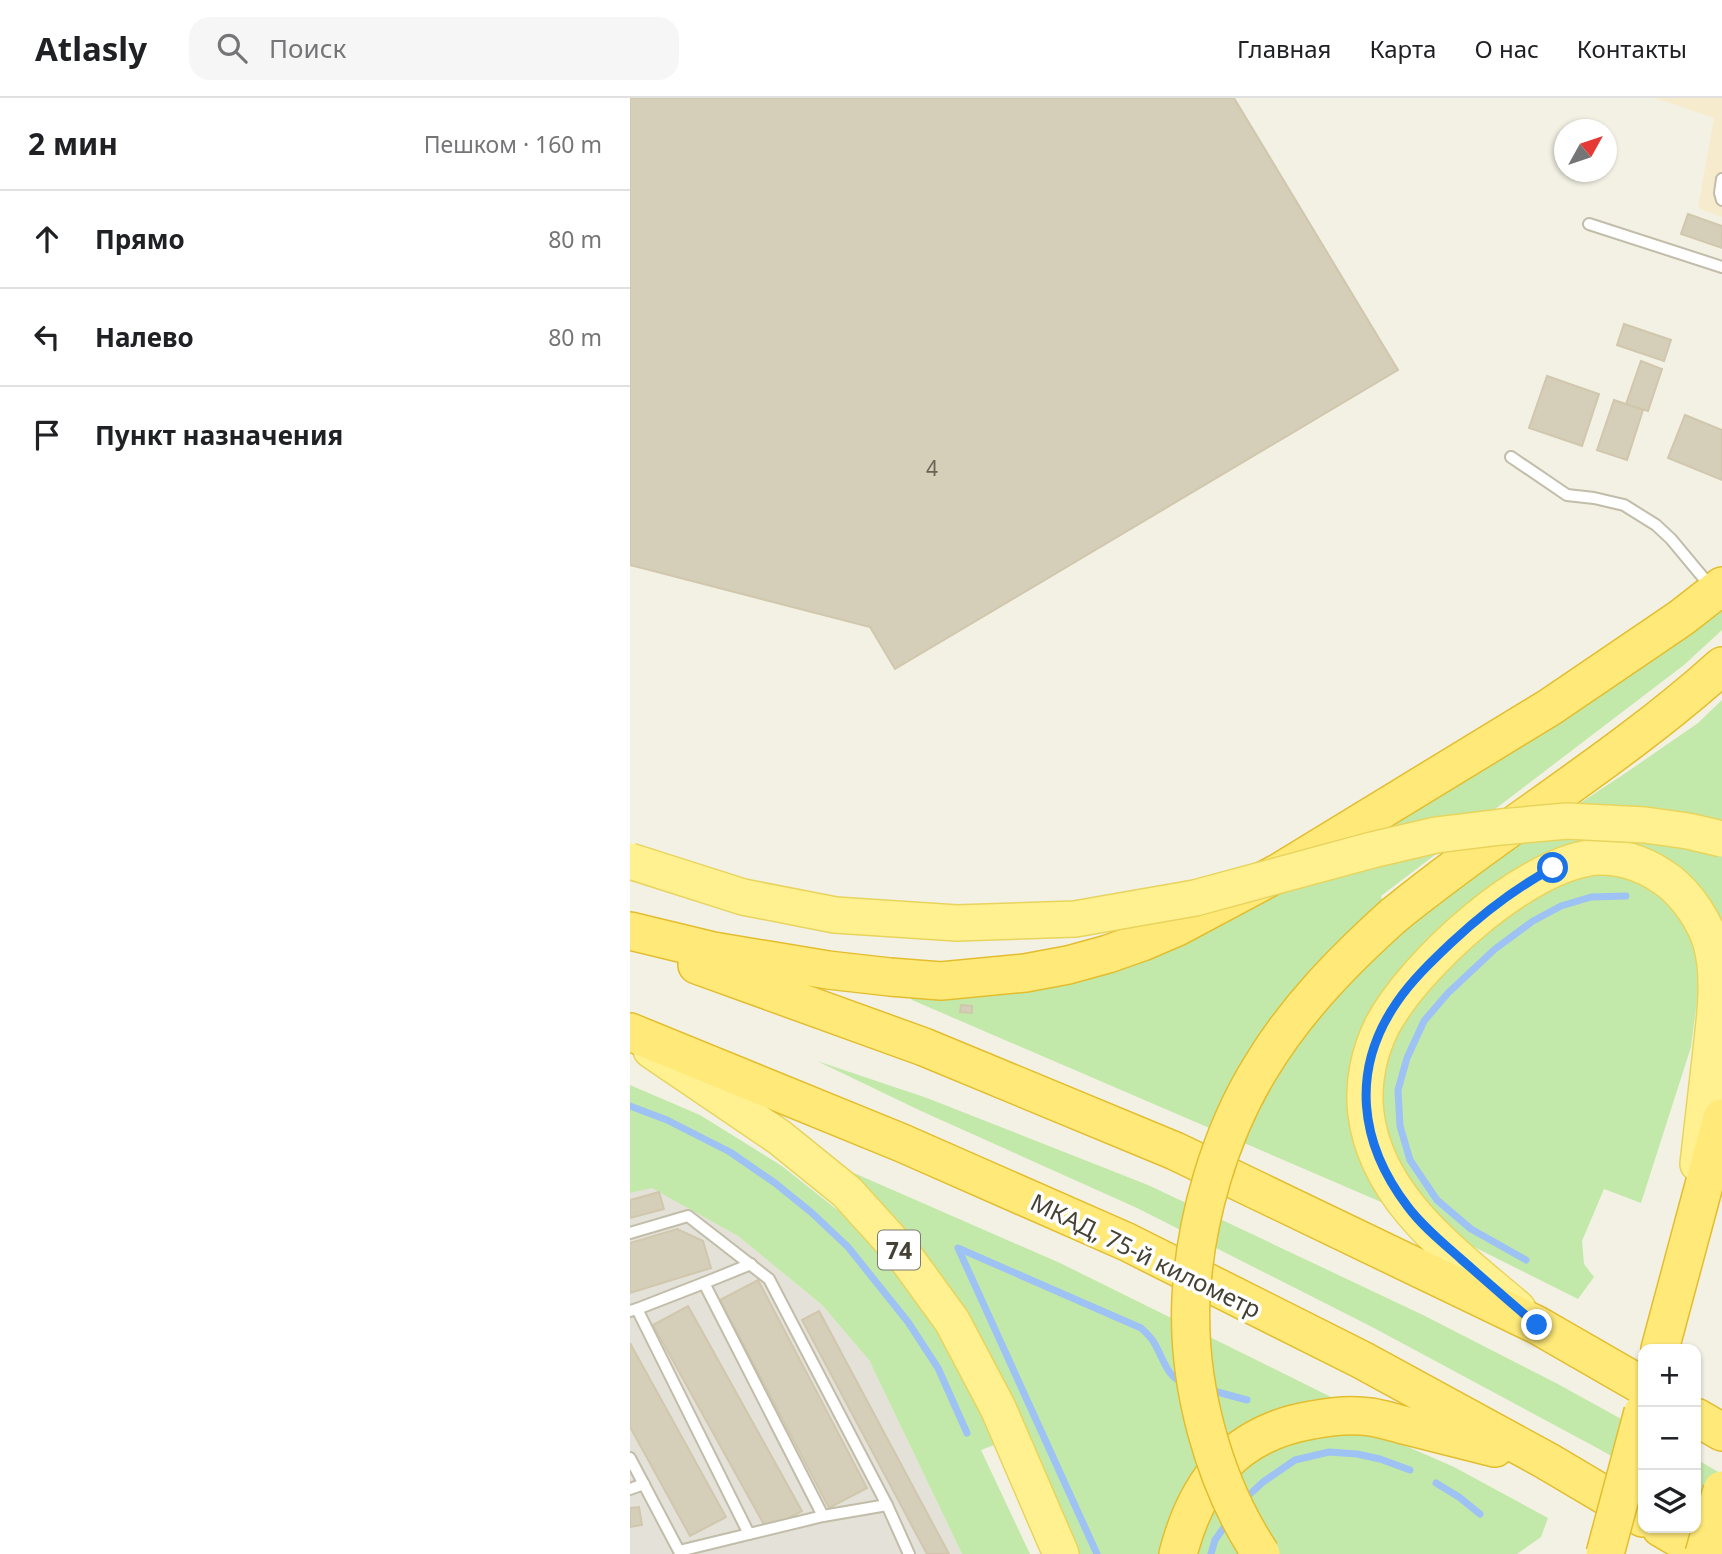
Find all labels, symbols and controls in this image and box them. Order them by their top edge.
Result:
search box [189,17,679,80]
text: Atlasly [35,26,147,71]
icon: search [213,29,251,67]
text: Поиск [269,30,346,66]
text: Главная [1237,32,1331,65]
text: Карта [1369,32,1436,65]
text: О нас [1474,32,1539,65]
text: Контакты [1577,32,1687,65]
north arrow [1554,119,1617,182]
text: 2 мин [28,123,118,164]
text: Пешком · 160 m [424,128,602,160]
icon: ahead [28,220,66,258]
text: Прямо [95,221,185,257]
text: 80 m [548,223,602,255]
icon: left [28,318,66,356]
text: Налево [95,319,194,355]
text: 80 m [548,321,602,353]
icon: arrive [28,416,66,454]
text: Пункт назначения [95,417,343,453]
house number: 4 [926,454,938,482]
route start [1537,852,1568,883]
street label: МКАД, 75-й километр [1025,1185,1267,1325]
road number: 74 [878,1231,920,1270]
route end [1521,1309,1552,1340]
map controls [1638,1344,1701,1533]
button: + [1638,1344,1701,1407]
button: − [1638,1407,1701,1470]
button: layers [1638,1470,1701,1533]

